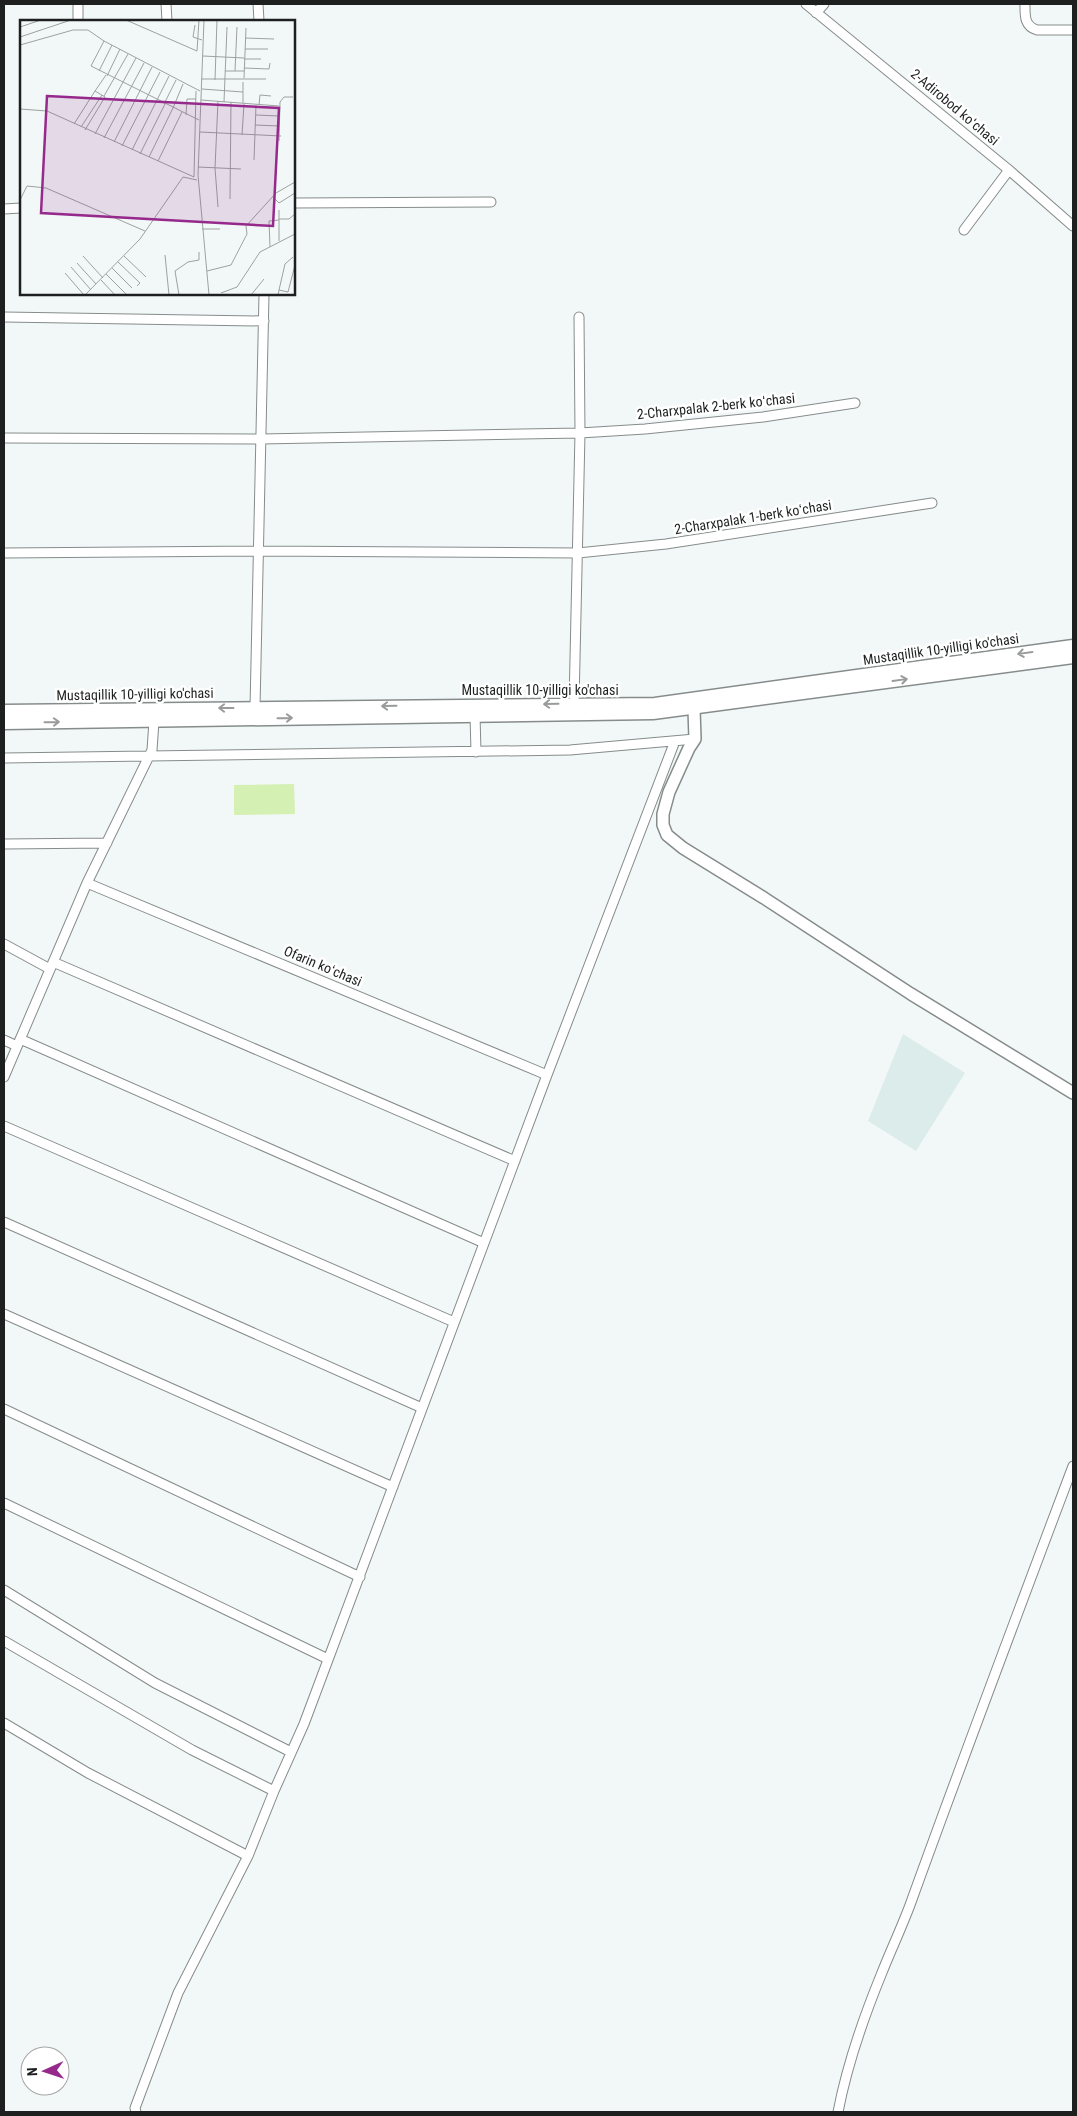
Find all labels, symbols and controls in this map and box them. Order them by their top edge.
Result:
inset map [20,20,295,295]
street label: 2-Adirobod koʻchasi [908,66,1002,148]
street label: 2-Charxpalak 2-berk koʻchasi [636,390,796,422]
street label: 2-Charxpalak 1-berk koʻchasi [673,497,833,537]
street label: Mustaqillik 10-yilligi ko'chasi [862,630,1020,668]
one-way arrow [1017,648,1033,658]
one-way arrow [892,675,908,685]
street label: Mustaqillik 10-yilligi ko'chasi [461,682,619,698]
street label: Mustaqillik 10-yilligi ko'chasi [56,685,214,703]
one-way arrow [543,699,560,709]
one-way arrow [381,701,397,711]
one-way arrow [218,703,234,713]
one-way arrow [276,713,293,723]
one-way arrow [44,717,60,727]
street label: Ofarin koʻchasi [282,942,364,990]
north arrow [20,2046,70,2096]
text: N [24,2067,40,2076]

